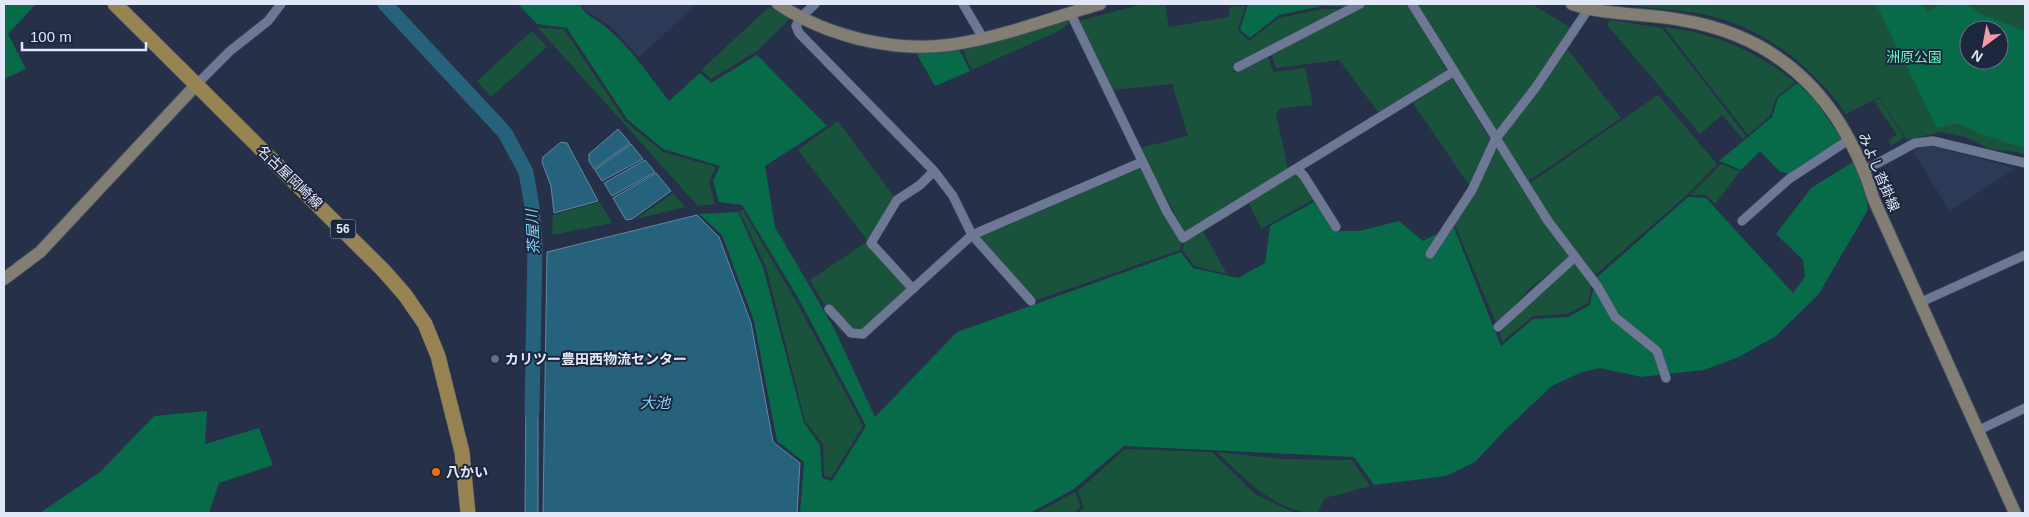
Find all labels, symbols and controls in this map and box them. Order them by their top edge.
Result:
scale bar [22,20,146,52]
north arrow [1959,20,2009,70]
text: 100 m [30,28,72,45]
text: N [1969,47,1986,65]
park label: 洲原公園 [1886,49,1942,65]
street label: みよし沓掛線 [1855,130,1903,214]
street label: 名古屋岡崎線 [254,142,326,212]
water label: 茶屋川 [523,207,542,255]
road number: 56 [330,220,356,238]
place label: カリツー豊田西物流センター [505,351,687,367]
marker: カリツー豊田西物流センター [489,353,501,365]
water label: 大池 [640,394,672,411]
place label: 八かい [446,464,488,480]
marker: 八かい [430,466,442,478]

